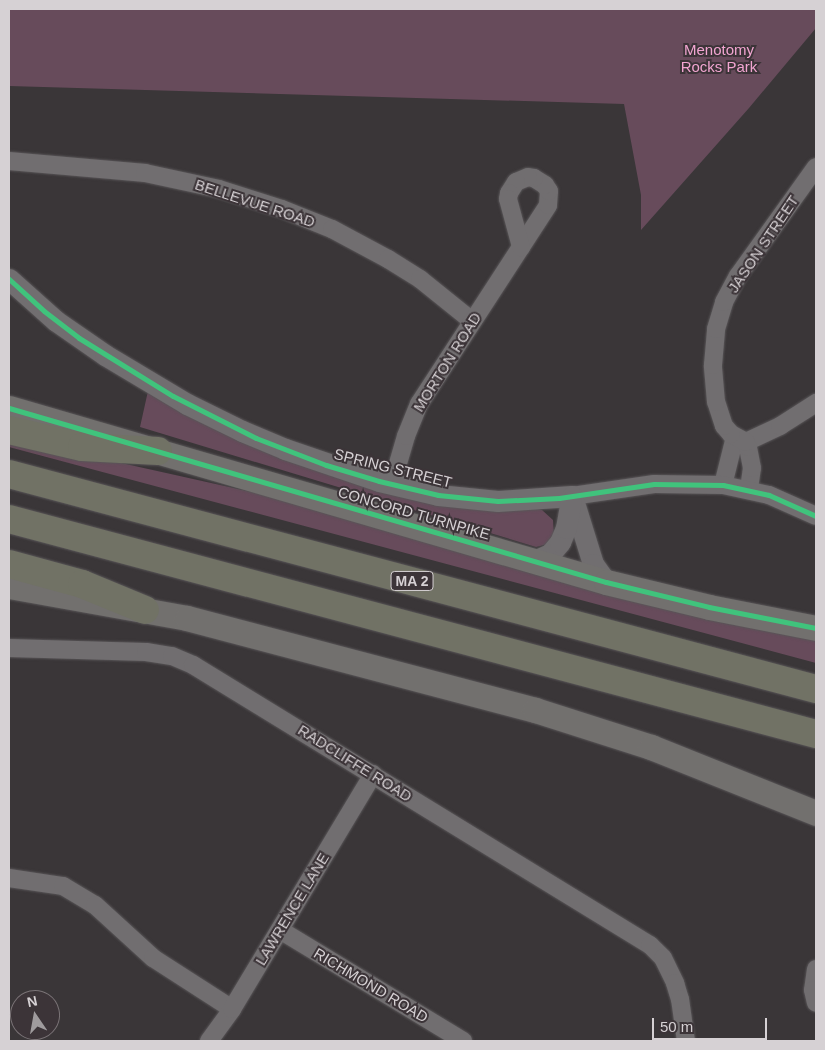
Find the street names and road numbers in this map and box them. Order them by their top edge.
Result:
street label: BELLEVUE ROAD [193,175,317,231]
street label: JASON STREET [724,192,802,296]
street label: MORTON ROAD [409,309,485,415]
street label: SPRING STREET [332,445,454,491]
street label: CONCORD TURNPIKE [336,483,492,543]
road number: MA 2 [390,570,434,592]
street label: RADCLIFFE ROAD [295,721,415,805]
street label: LAWRENCE LANE [251,850,333,968]
street label: RICHMOND ROAD [311,944,431,1026]

